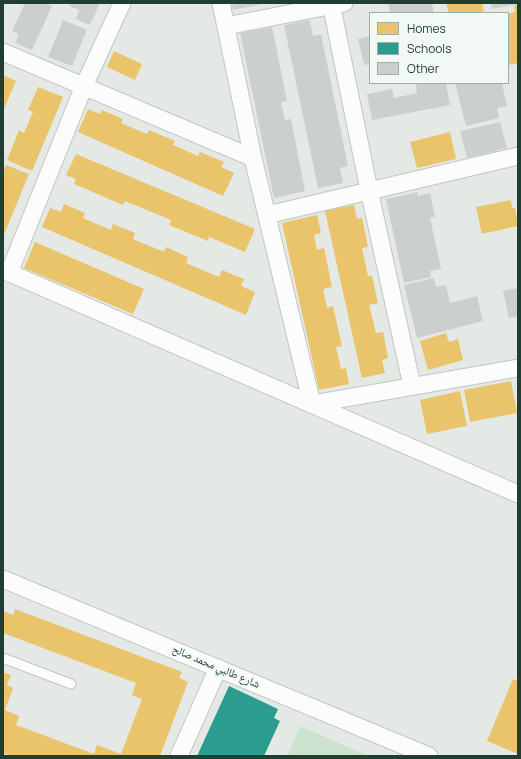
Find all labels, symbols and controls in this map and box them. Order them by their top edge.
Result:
legend [369,12,509,84]
text: Homes [407,20,446,37]
text: Schools [407,40,451,57]
text: Other [407,60,439,77]
street label: شارع طالبي محمد صالح [170,643,262,691]

